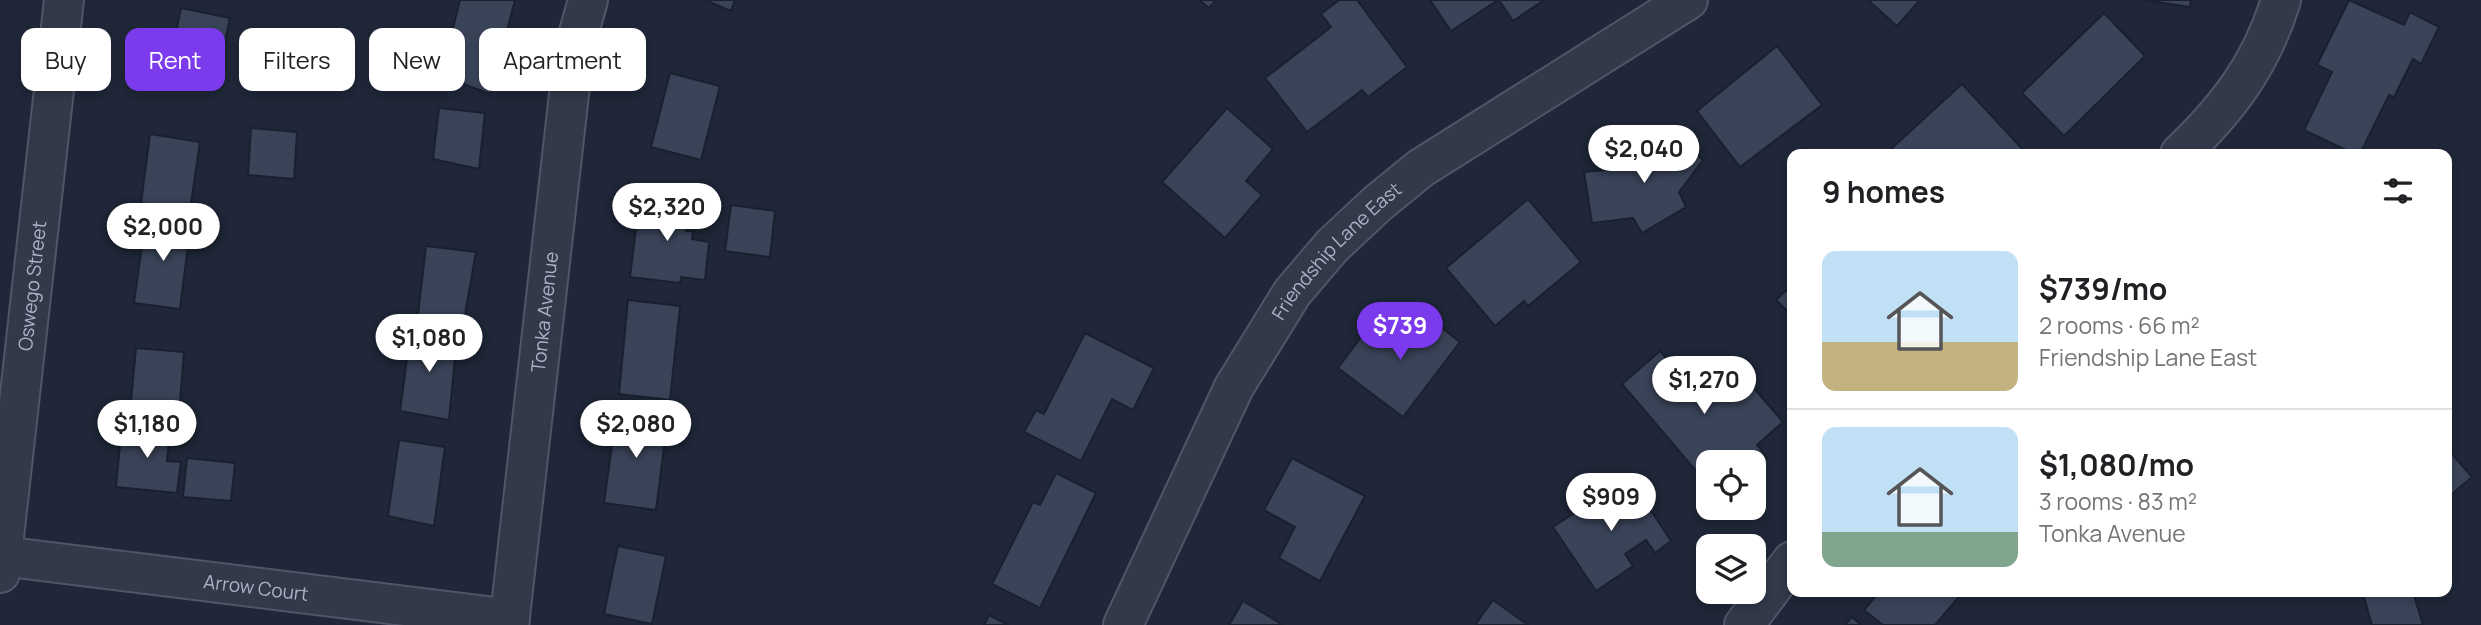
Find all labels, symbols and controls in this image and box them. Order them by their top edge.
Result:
chip: Buy [21,28,111,91]
chip: Rent [125,28,225,91]
chip: Filters [239,28,355,91]
chip: New [369,28,465,91]
chip: Apartment [479,28,646,91]
pin: $2,040 [1587,125,1701,185]
text: $2,040 [1604,132,1684,164]
text: 9 homes [1822,171,1945,212]
icon: filters [2379,172,2417,210]
street label: Friendship Lane East [1266,176,1407,325]
pin: $2,320 [610,184,724,243]
text: $2,320 [628,190,706,222]
pin: $2,000 [106,204,220,263]
text: $2,000 [123,210,203,242]
street label: Oswego Street [12,219,52,352]
street label: Tonka Avenue [525,250,564,374]
text: $739/mo [2039,268,2167,309]
icon: home [1878,279,1962,363]
pin: $739 [1359,302,1441,362]
text: $739 [1373,309,1427,341]
text: 2 rooms · 66 m² [2039,309,2200,341]
pin: $1,080 [372,314,486,374]
text: $1,080 [392,321,466,353]
text: Friendship Lane East [2039,341,2257,373]
pin: $1,270 [1647,356,1761,416]
text: $1,270 [1668,363,1740,395]
pin: $1,180 [90,400,204,460]
pin: $2,080 [579,400,693,460]
text: $1,180 [113,407,181,439]
text: $2,080 [596,407,676,439]
text: $1,080/mo [2039,444,2194,485]
map controls [1696,450,1766,604]
button: locate [1696,450,1766,520]
icon: home [1878,455,1962,539]
pin: $909 [1570,474,1652,533]
text: $909 [1582,480,1640,512]
text: 3 rooms · 83 m² [2039,485,2197,517]
text: Tonka Avenue [2039,517,2186,549]
button: layers [1696,534,1766,604]
street label: Arrow Court [202,568,310,607]

